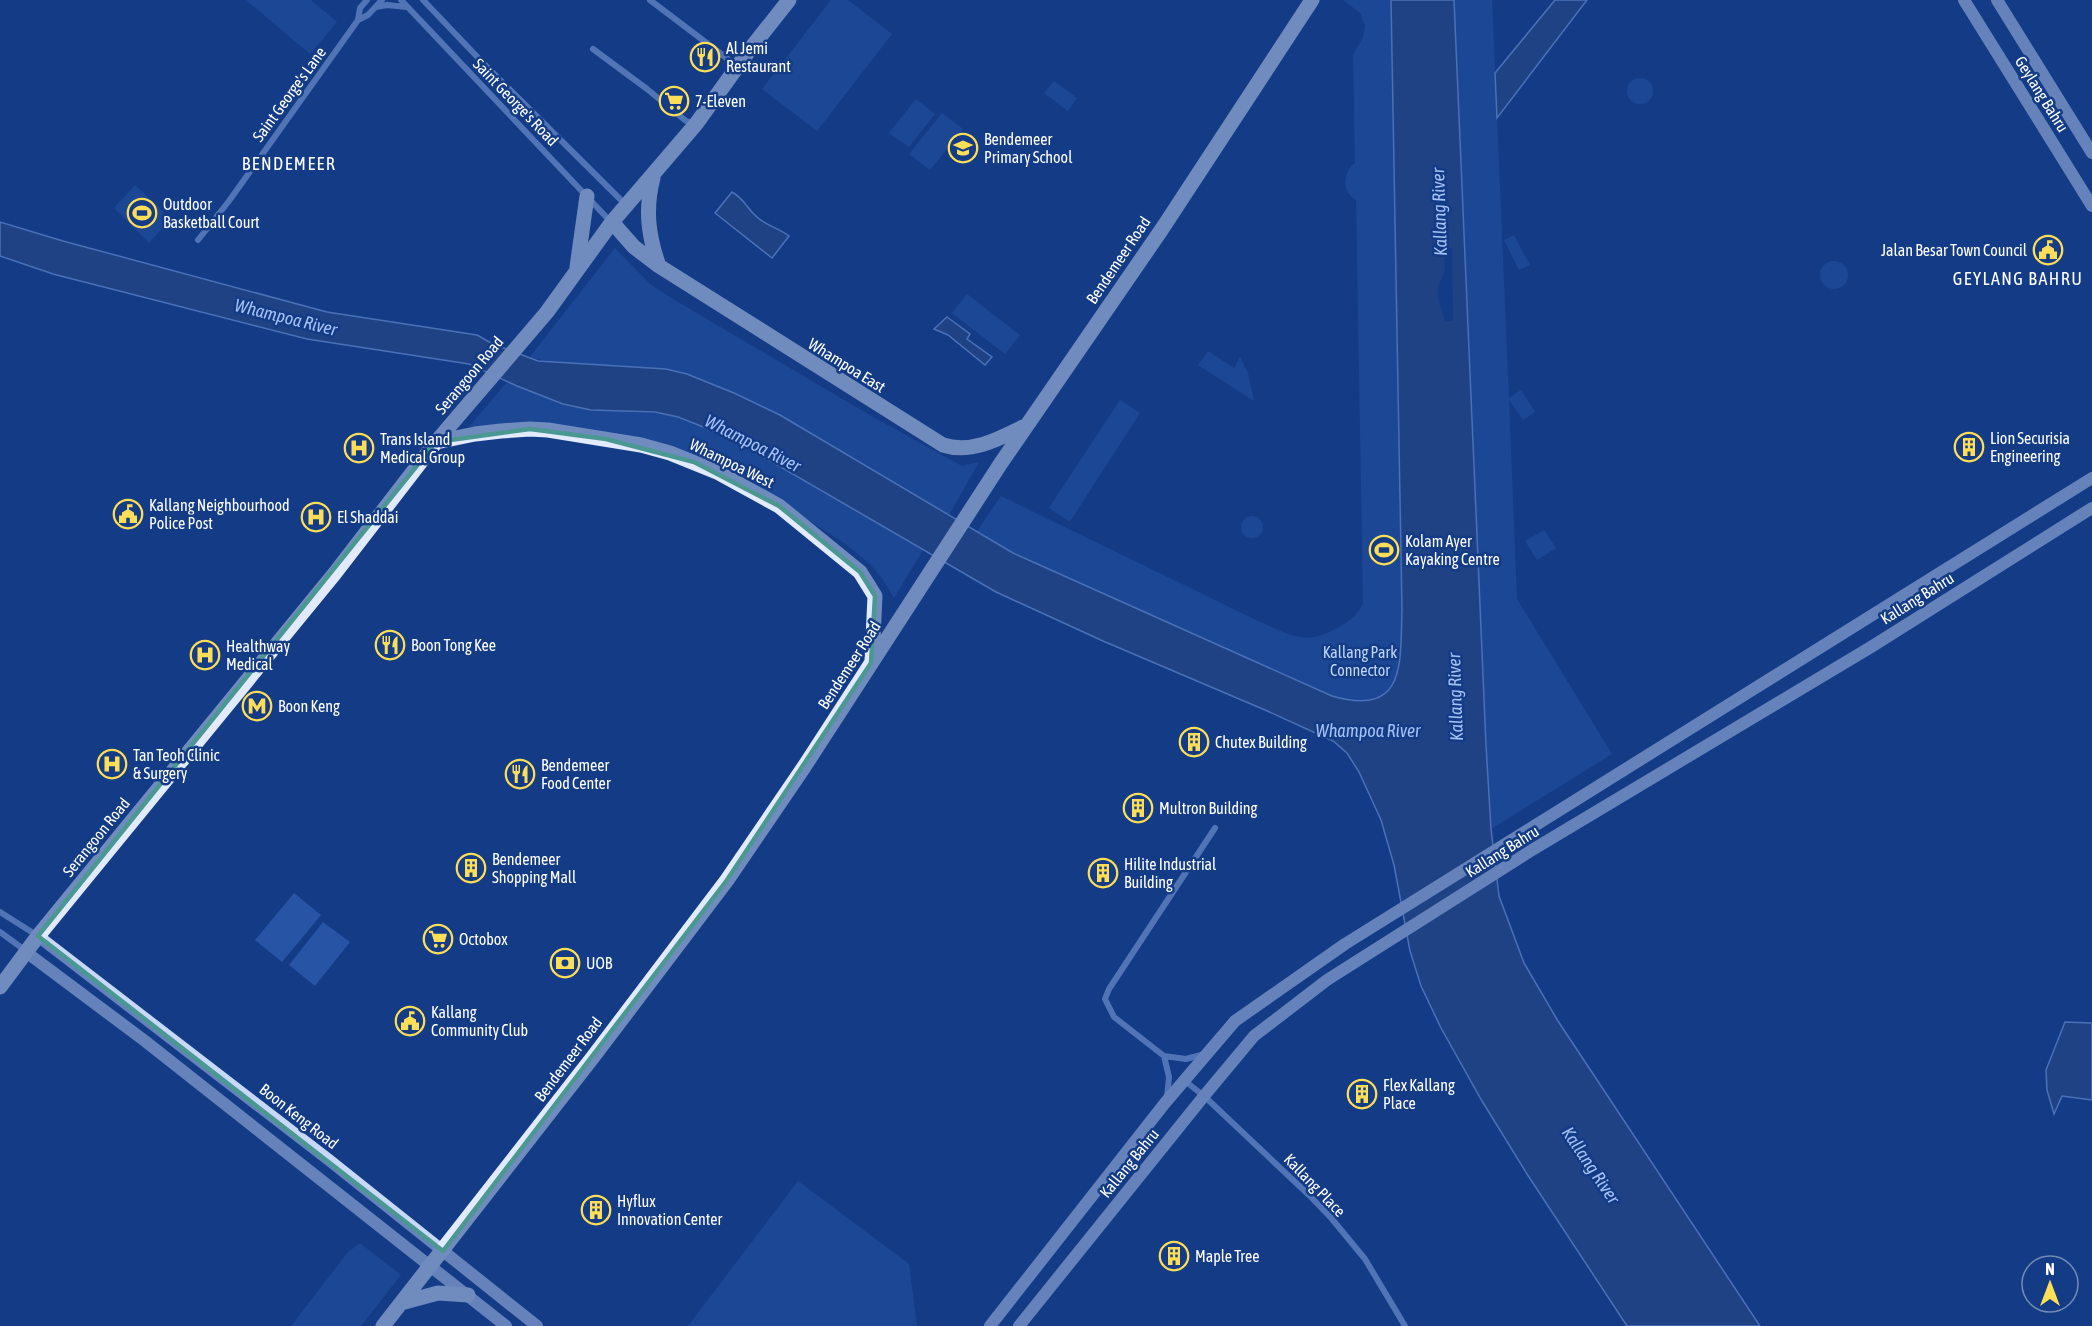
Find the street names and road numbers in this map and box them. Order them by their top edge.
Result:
street label: Saint George's Lane [249,43,330,145]
street label: Geylang Bahru [2011,53,2072,136]
street label: Saint George's Road [469,55,562,150]
street label: Bendemeer Road [1082,213,1154,307]
street label: Serangoon Road [431,333,507,418]
street label: Whampoa East [805,334,889,397]
street label: Whampoa West [686,435,778,492]
street label: Kallang Bahru [1877,568,1957,628]
street label: Bendemeer Road [814,618,884,712]
street label: Serangoon Road [59,794,134,880]
street label: Kallang Bahru [1462,821,1542,881]
street label: Bendemeer Road [530,1013,606,1105]
street label: Boon Keng Road [256,1080,342,1153]
street label: Kallang Bahru [1096,1125,1163,1202]
street label: Kallang Place [1280,1150,1349,1221]

